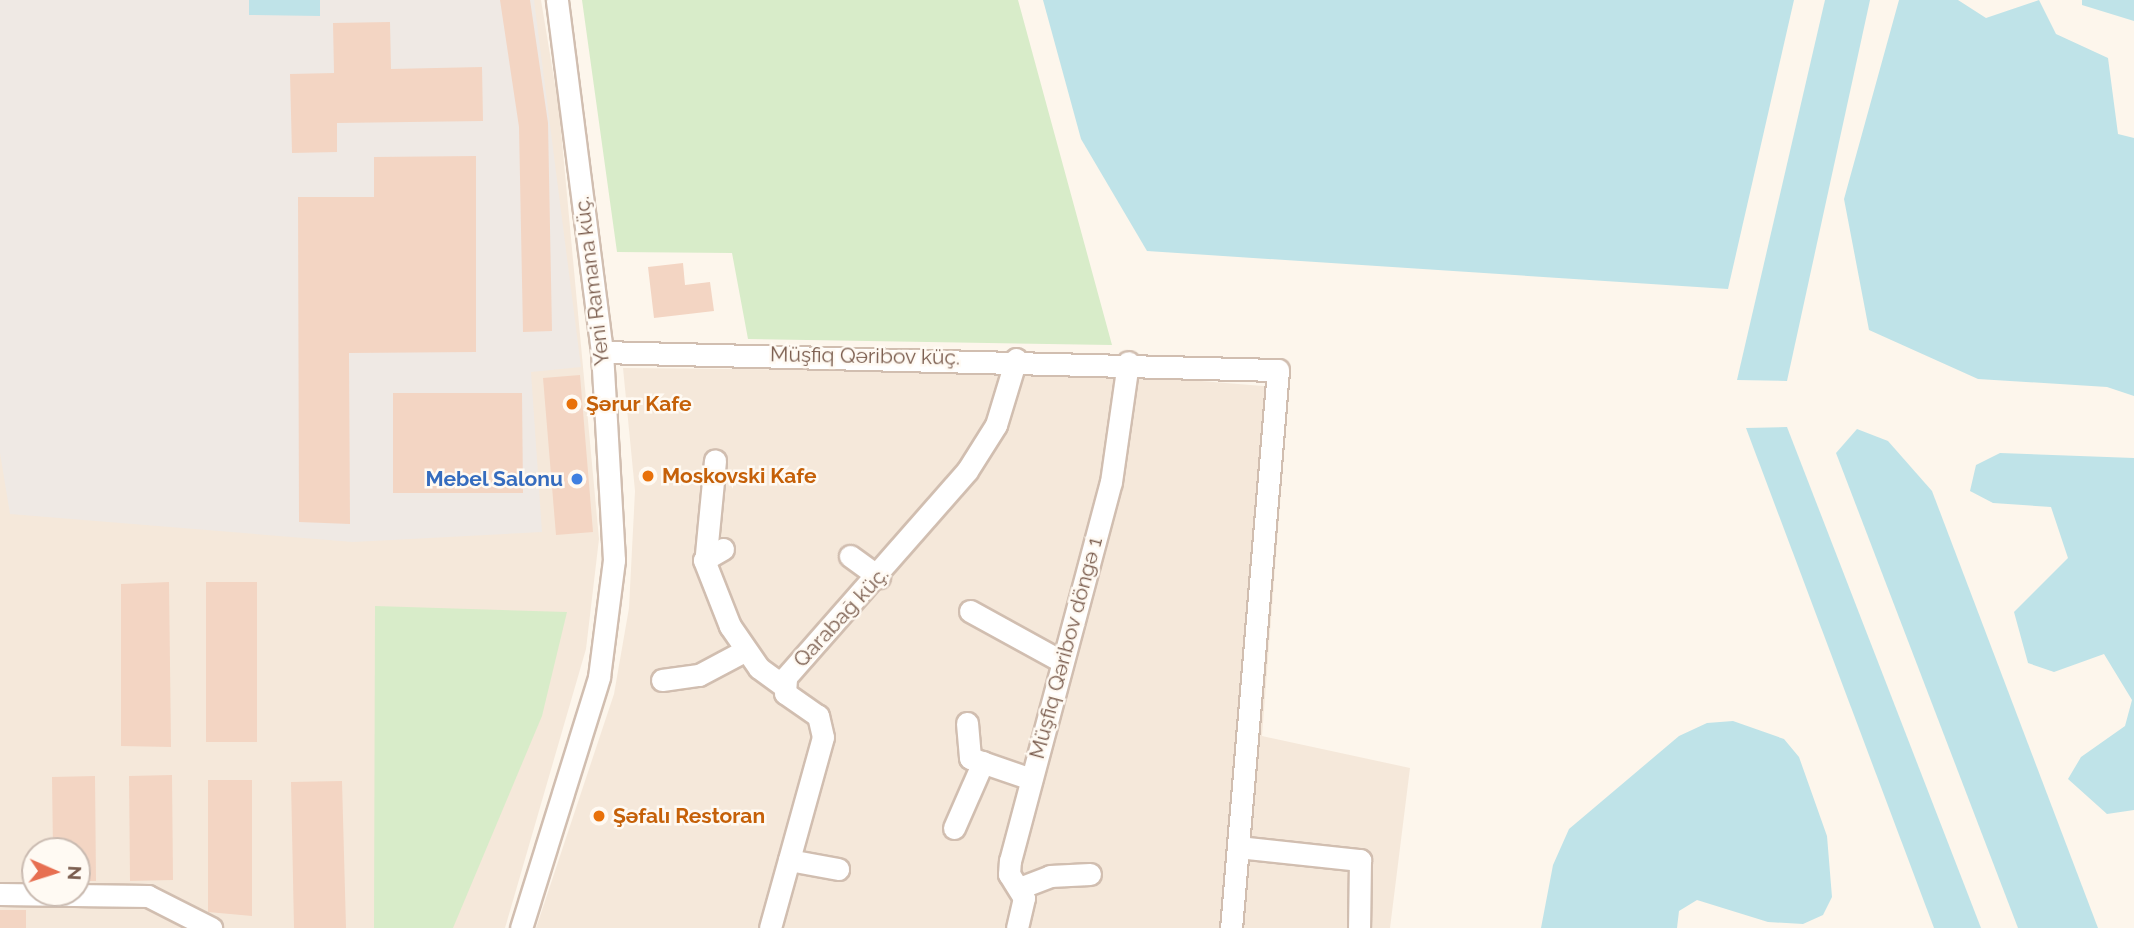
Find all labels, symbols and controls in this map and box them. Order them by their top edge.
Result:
street label: Yeni Ramana küç. [569,195,615,367]
street label: Müşfiq Qəribov küç. [769,342,961,370]
place label: Şərur Kafe [586,391,692,417]
marker: Şərur Kafe [564,396,580,412]
place label: Moskovski Kafe [662,463,817,489]
place label: Mebel Salonu [425,466,563,492]
marker: Moskovski Kafe [640,468,656,484]
marker: Mebel Salonu [569,471,585,487]
street label: Müşfiq Qəribov döngə 1 [1024,534,1108,762]
street label: Qarabağ küç. [788,562,894,672]
place label: Şəfalı Restoran [613,803,765,829]
marker: Şəfalı Restoran [591,808,607,824]
north arrow [21,837,91,907]
text: N [64,865,86,881]

